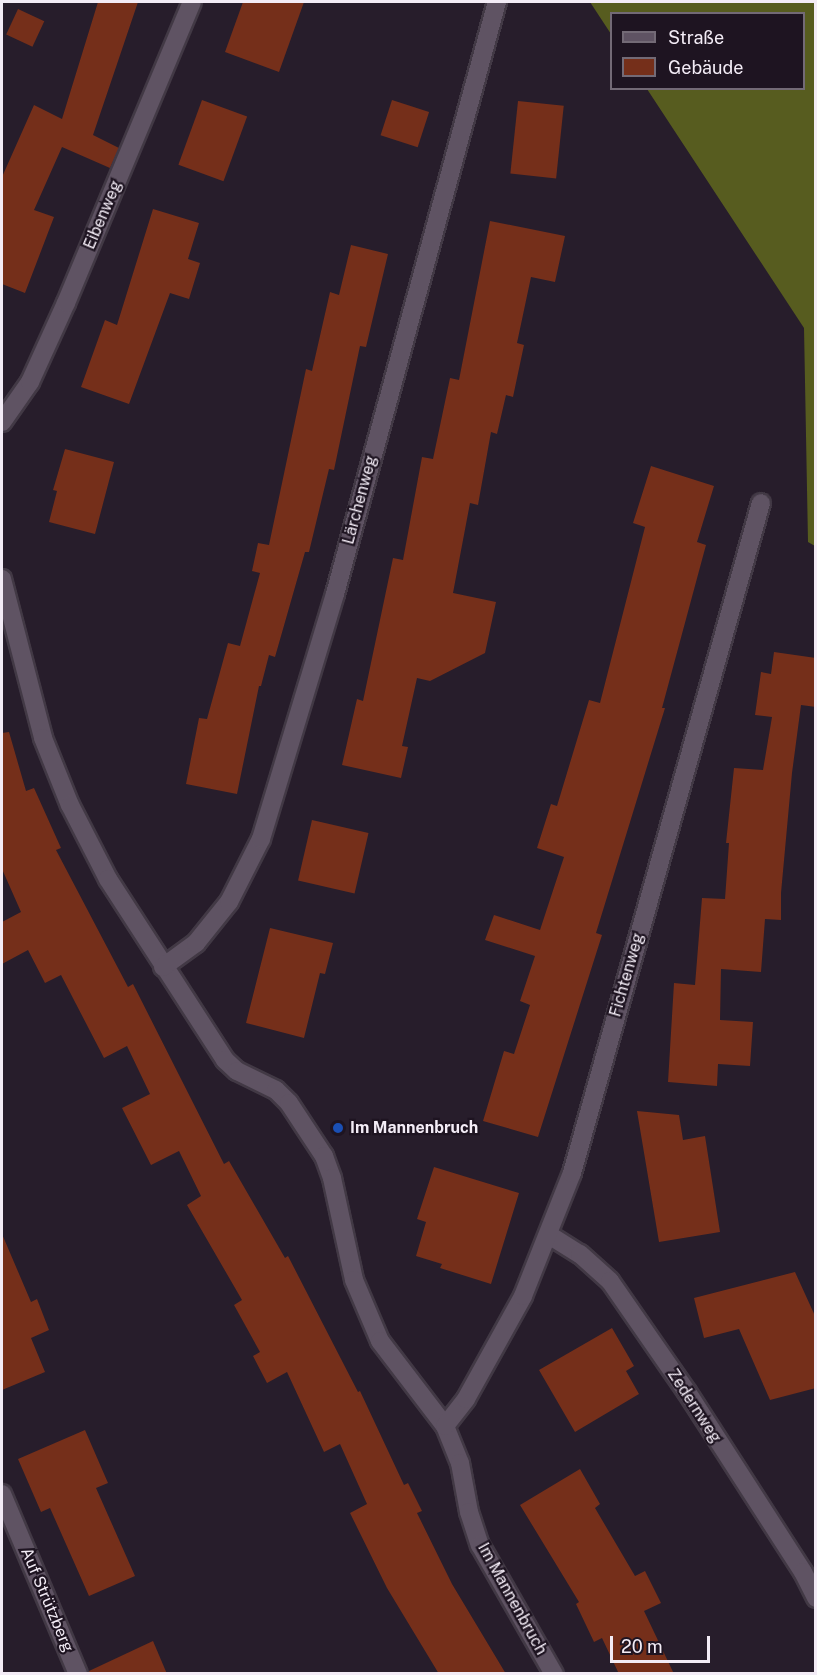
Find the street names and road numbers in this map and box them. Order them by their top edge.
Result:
street label: Eibenweg [80,178,126,252]
street label: Lärchenweg [339,454,381,546]
street label: Fichtenweg [606,931,648,1019]
street label: Zedernweg [663,1365,725,1447]
street label: Im Mannenbruch [473,1540,551,1658]
street label: Auf Strützberg [16,1545,78,1655]

